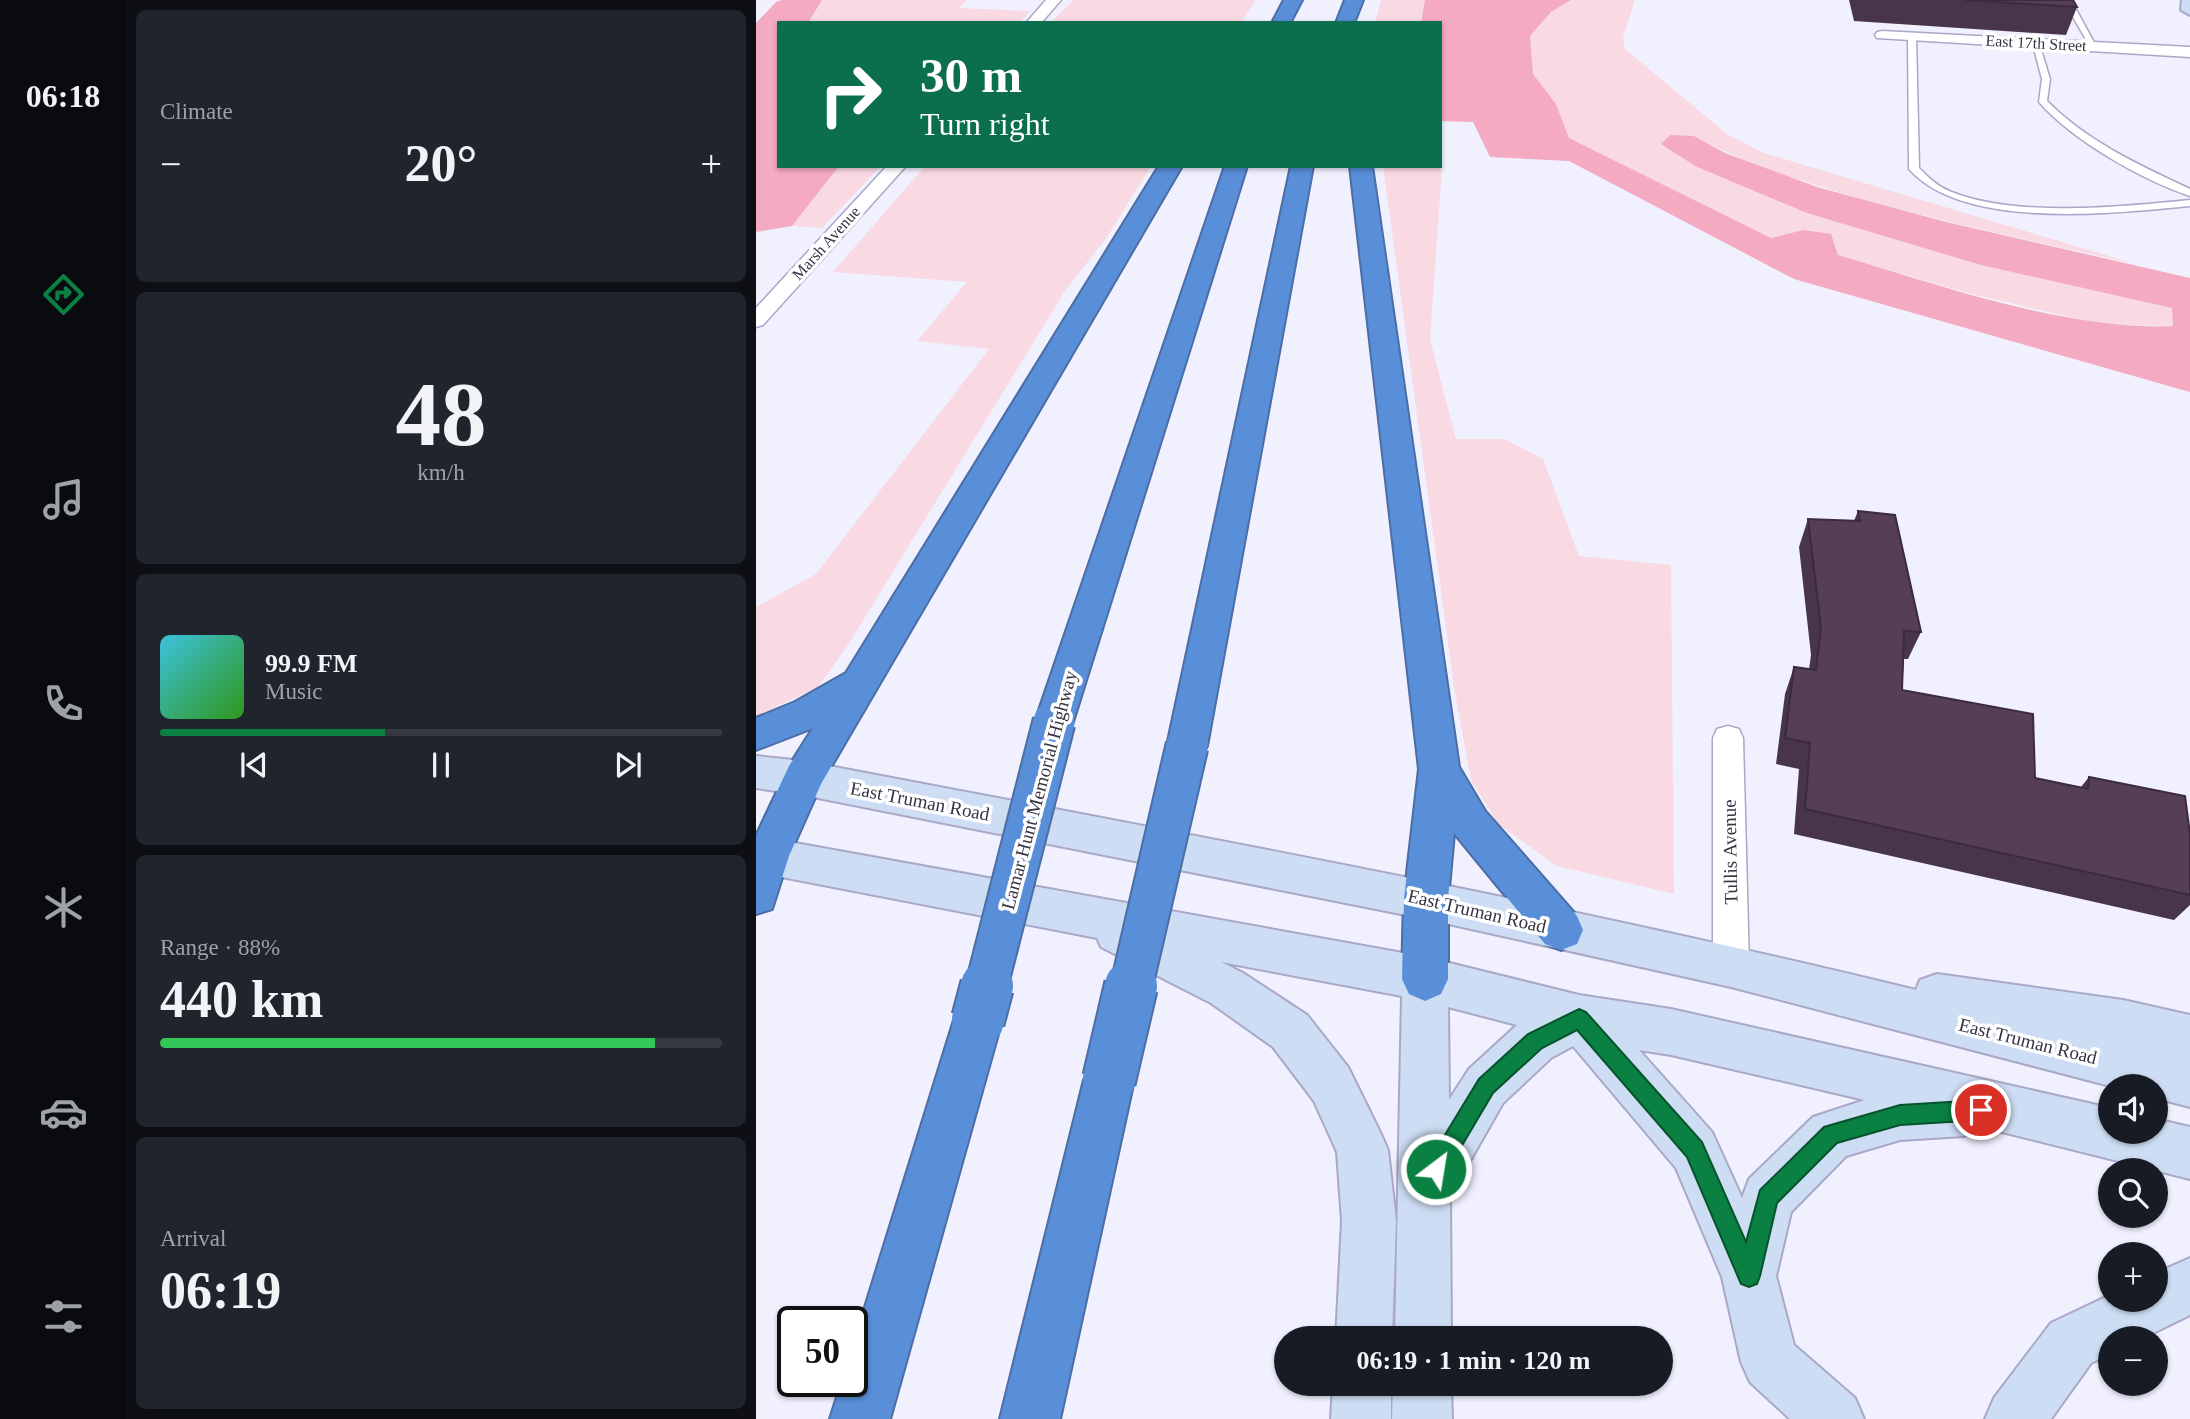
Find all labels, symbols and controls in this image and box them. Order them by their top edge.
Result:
street label: East 17th Street [1985,32,2088,54]
text: 30 m [920,48,1022,103]
icon: right [805,49,896,140]
text: 06:18 [26,78,100,114]
text: Climate [160,99,233,124]
text: Turn right [920,106,1050,142]
text: 20° [405,135,477,192]
text: − [160,143,181,185]
text: + [701,143,722,185]
street label: Marsh Avenue [789,203,863,283]
icon: directions [39,270,88,319]
text: 48 [396,364,487,465]
text: km/h [417,460,465,485]
icon: music [39,475,88,524]
text: 99.9 FM [265,649,357,678]
street label: Lamar Hunt Memorial Highway [997,668,1081,912]
icon: phone [39,679,88,728]
text: Music [265,679,323,704]
icon: previous [235,746,273,784]
icon: pause [422,746,460,784]
icon: next [609,746,647,784]
street label: East Truman Road [849,777,992,825]
street label: Tullis Avenue [1719,799,1741,905]
icon: climate [39,883,88,932]
street label: East Truman Road [1406,885,1549,937]
text: Range · 88% [160,935,280,960]
text: 440 km [160,971,323,1028]
street label: East Truman Road [1957,1014,2100,1068]
map controls [2098,1074,2168,1396]
button: sound [2098,1074,2168,1144]
pin [1951,1080,2011,1140]
icon: car [39,1088,88,1137]
icon: arrive [1962,1091,2000,1129]
position arrow [1399,1132,1473,1206]
button: search [2098,1158,2168,1228]
text: Arrival [160,1226,226,1251]
button: + [2098,1242,2168,1312]
text: 06:19 [160,1262,281,1319]
icon: filters [39,1292,88,1341]
speed limit sign: 50 [777,1306,868,1397]
button: − [2098,1326,2168,1396]
text: 06:19 · 1 min · 120 m [1357,1346,1591,1375]

